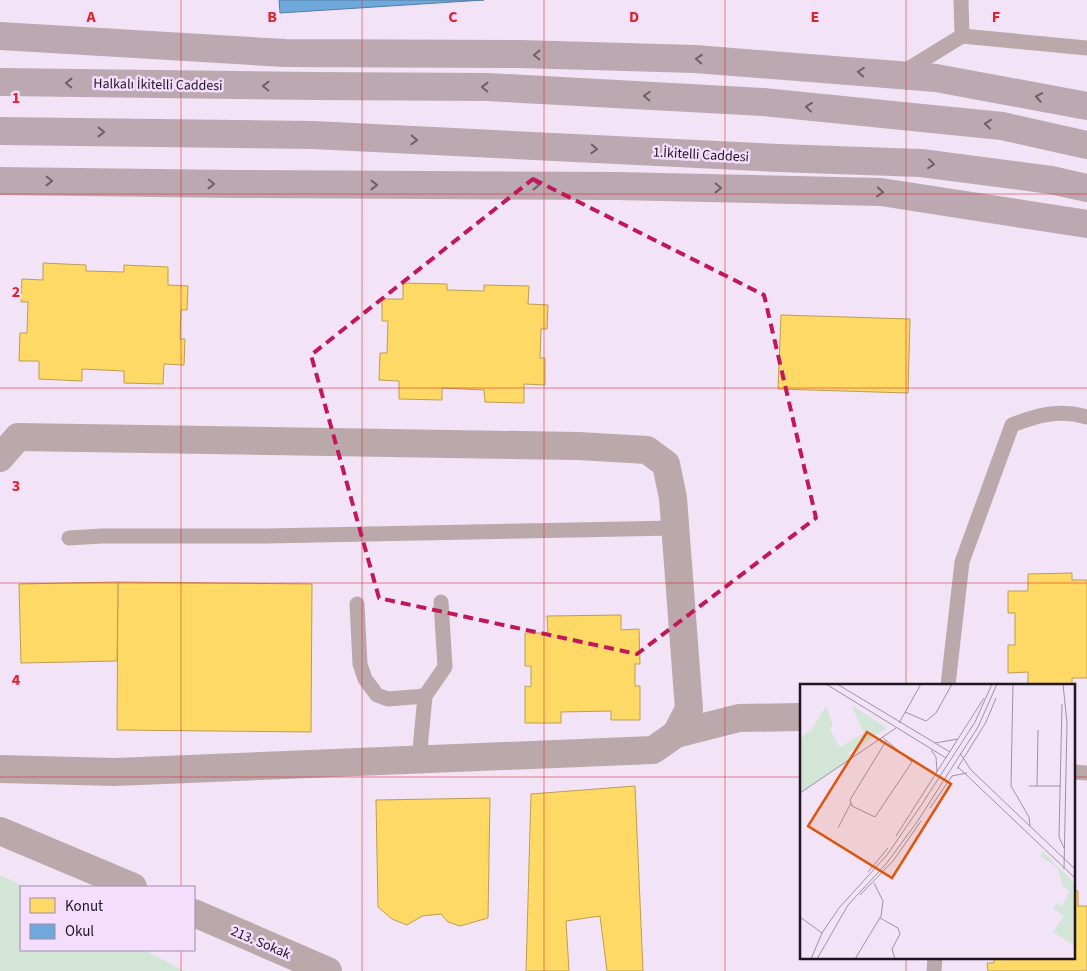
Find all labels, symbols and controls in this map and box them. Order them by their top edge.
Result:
text: A [85,6,96,28]
text: B [267,6,277,28]
text: C [448,6,458,28]
text: D [629,6,639,28]
text: E [811,6,819,28]
text: F [992,6,1000,28]
one-way arrow [532,50,540,60]
one-way arrow [695,54,703,65]
one-way arrow [857,67,865,78]
street label: Halkalı İkitelli Caddesi [93,74,223,96]
one-way arrow [65,78,72,88]
one-way arrow [262,81,270,91]
one-way arrow [480,82,488,92]
text: 1 [12,87,20,109]
one-way arrow [642,90,650,101]
one-way arrow [1035,93,1043,103]
one-way arrow [805,102,813,113]
one-way arrow [984,119,992,130]
one-way arrow [98,127,105,137]
one-way arrow [410,134,418,145]
street label: 1.İkitelli Caddesi [652,142,750,168]
one-way arrow [590,143,598,154]
one-way arrow [927,158,935,169]
one-way arrow [45,176,53,187]
one-way arrow [208,179,215,189]
one-way arrow [370,180,378,190]
one-way arrow [532,180,540,190]
one-way arrow [714,183,722,193]
one-way arrow [876,186,884,197]
text: 2 [12,281,20,303]
text: 3 [12,475,20,497]
text: 4 [12,669,21,691]
inset map [800,684,1074,958]
legend [20,886,195,951]
text: Konut [65,896,103,917]
text: Okul [65,921,94,942]
street label: 213. Sokak [228,921,294,964]

